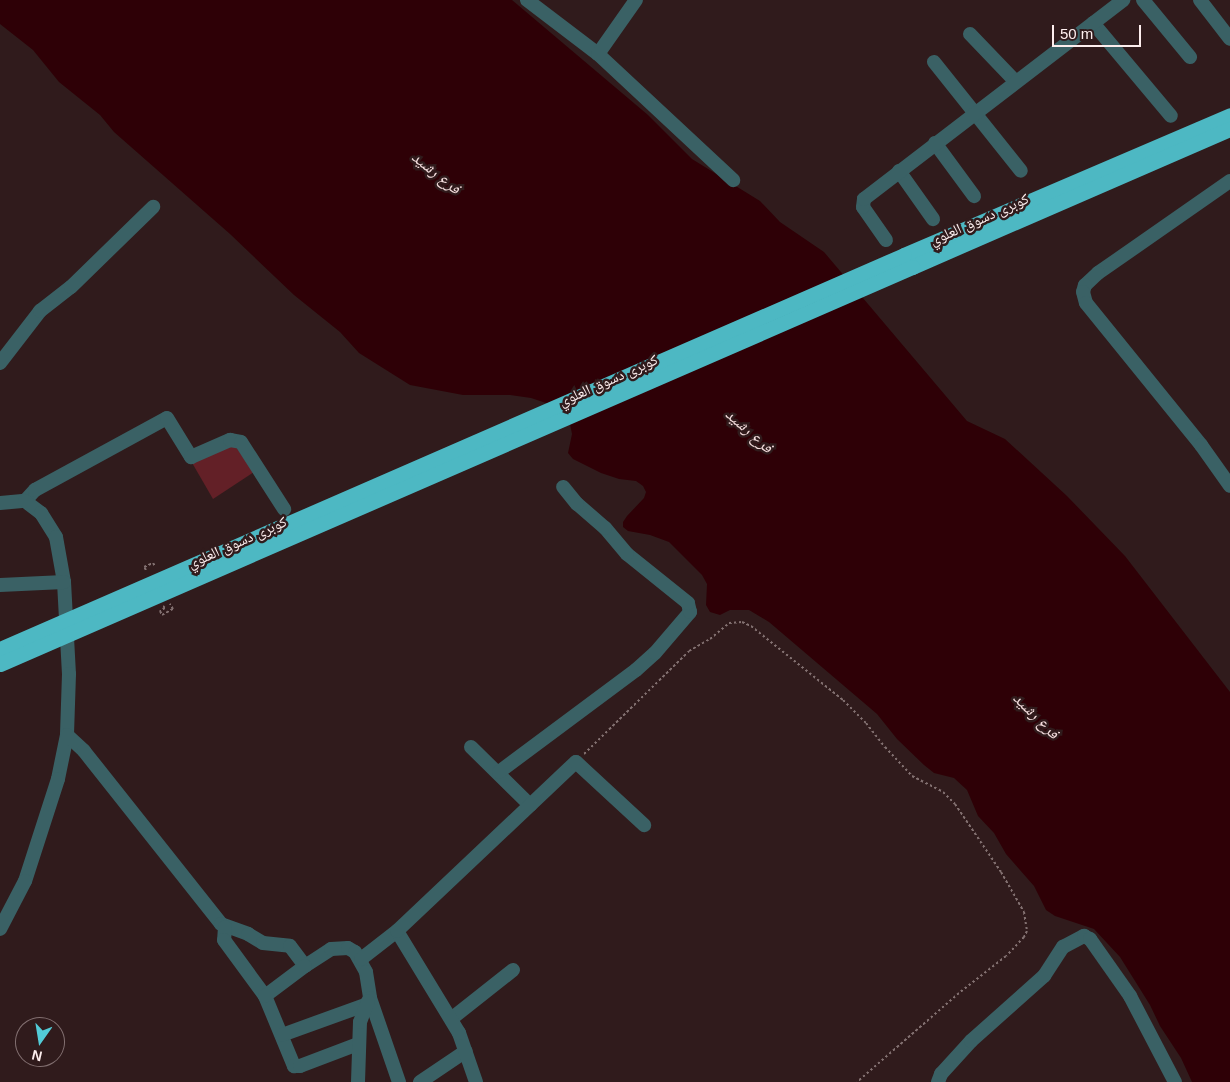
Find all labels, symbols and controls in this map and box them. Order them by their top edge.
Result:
scale bar [1055,15,1144,47]
text: 50 m [1060,25,1093,42]
water label: فرع رشيد [408,147,464,199]
street label: كوبرى دسوق العلوي [927,189,1031,249]
street label: كوبرى دسوق العلوي [556,350,660,410]
water label: فرع رشيد [721,405,777,457]
street label: كوبرى دسوق العلوي [185,512,289,572]
water label: فرع رشيد [1009,689,1063,743]
north arrow [15,1017,65,1067]
text: N [30,1047,44,1065]

